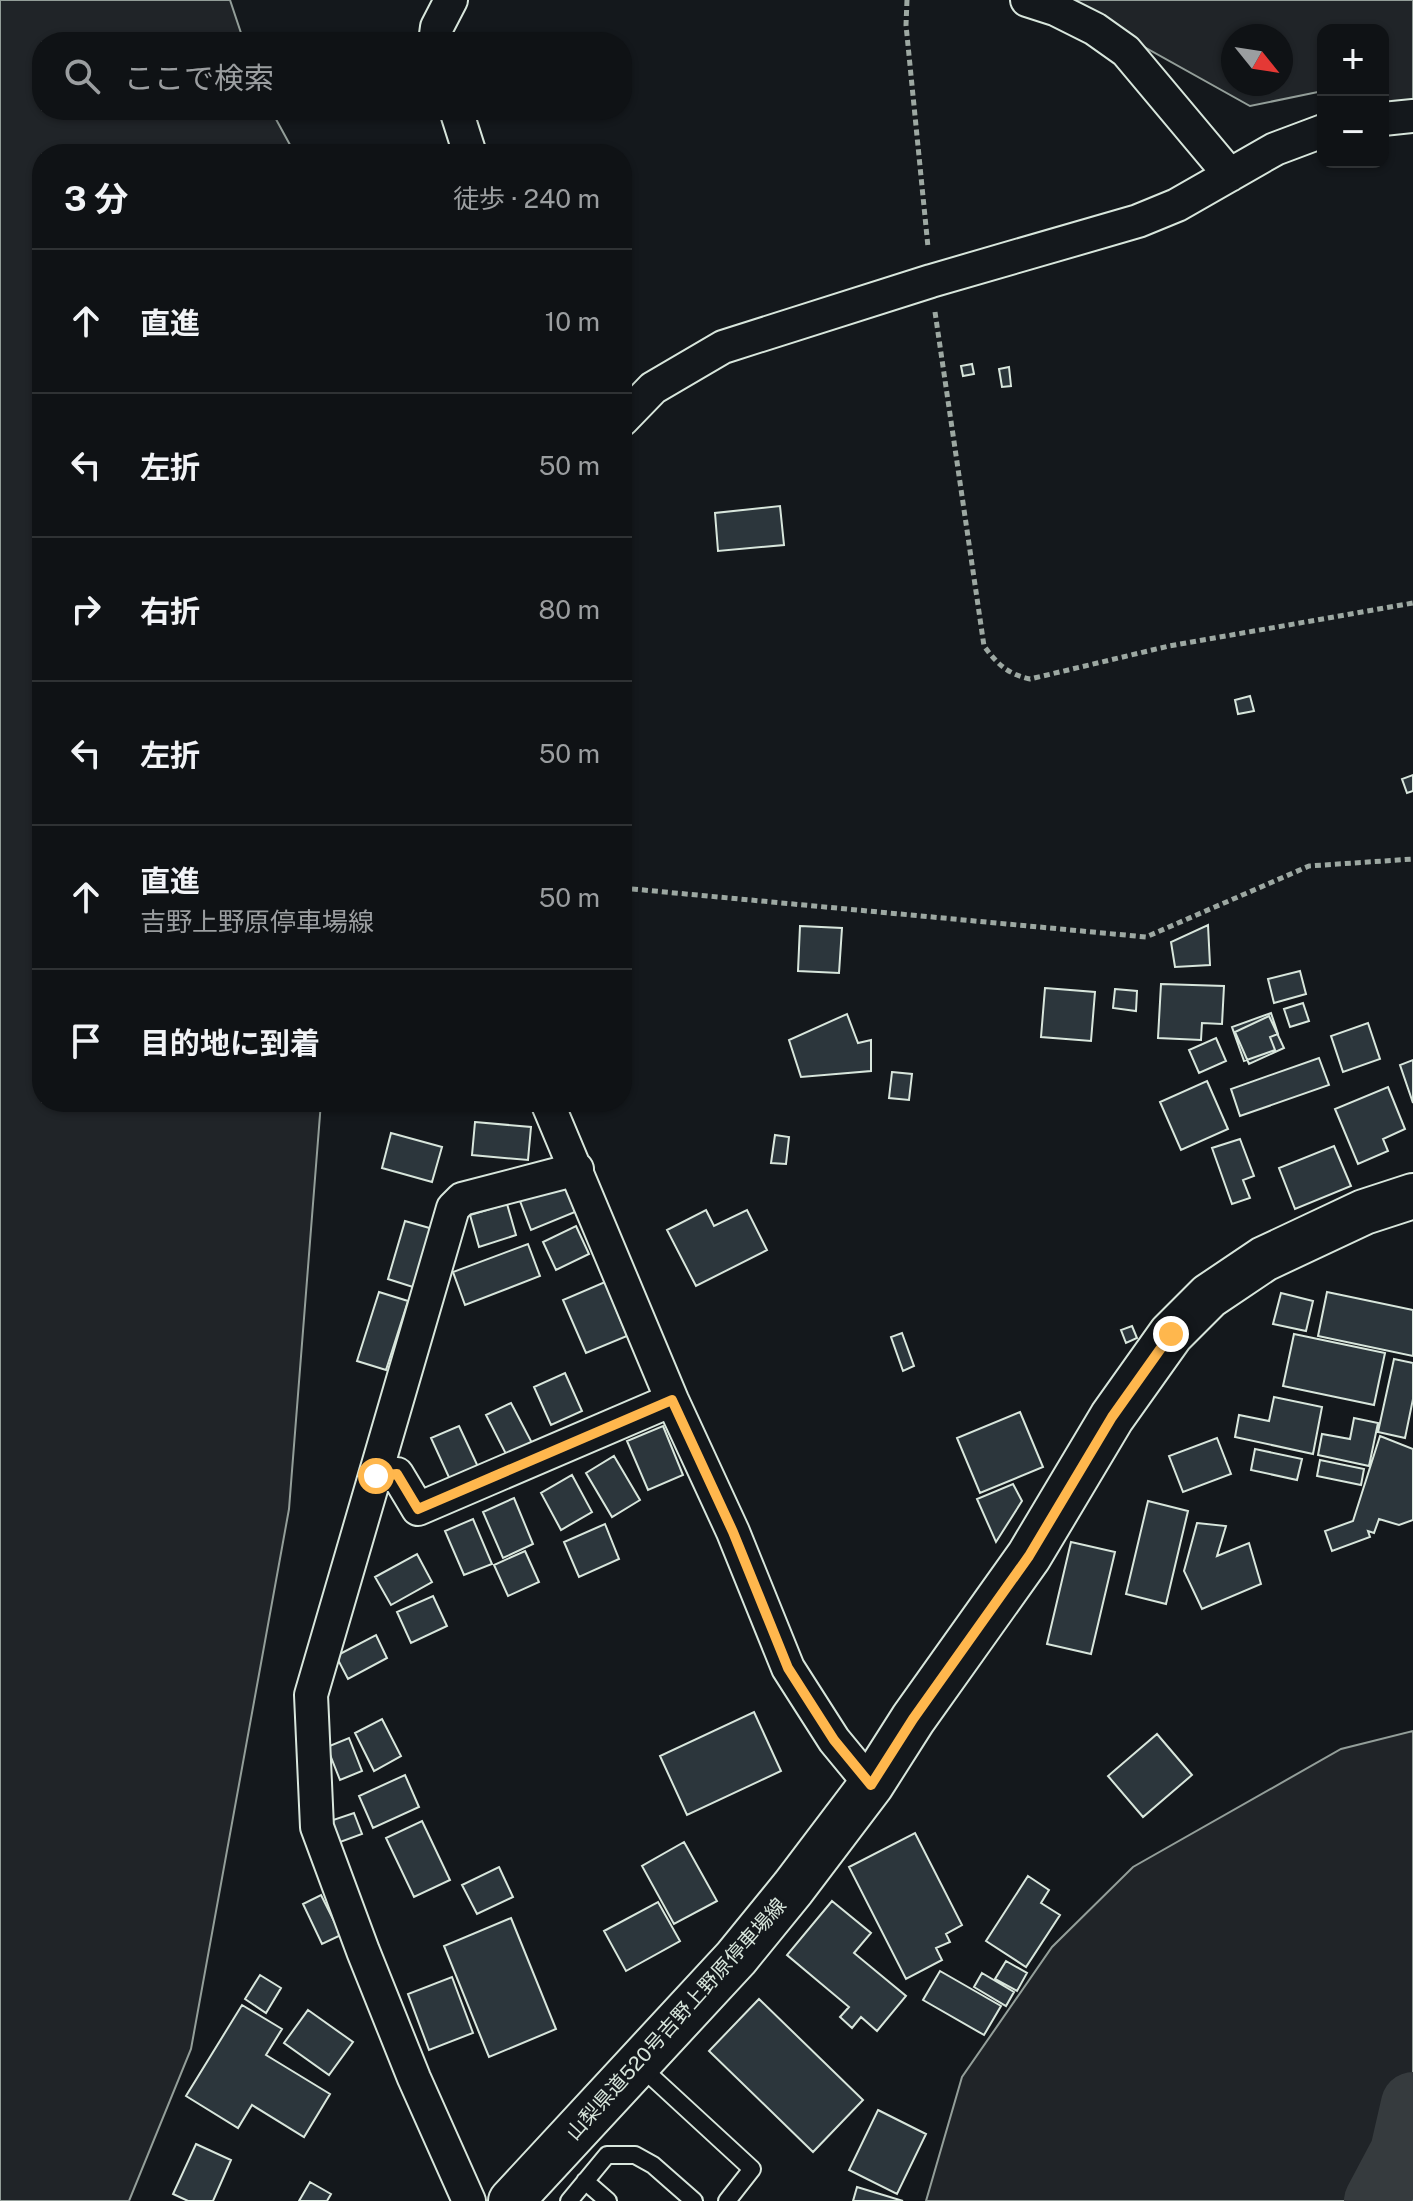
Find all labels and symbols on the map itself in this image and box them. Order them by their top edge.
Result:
north arrow [1221,24,1293,96]
route end [1153,1316,1189,1352]
route start [358,1458,394,1494]
street label: 山梨県道520号吉野上野原停車場線 [561,1893,791,2145]

